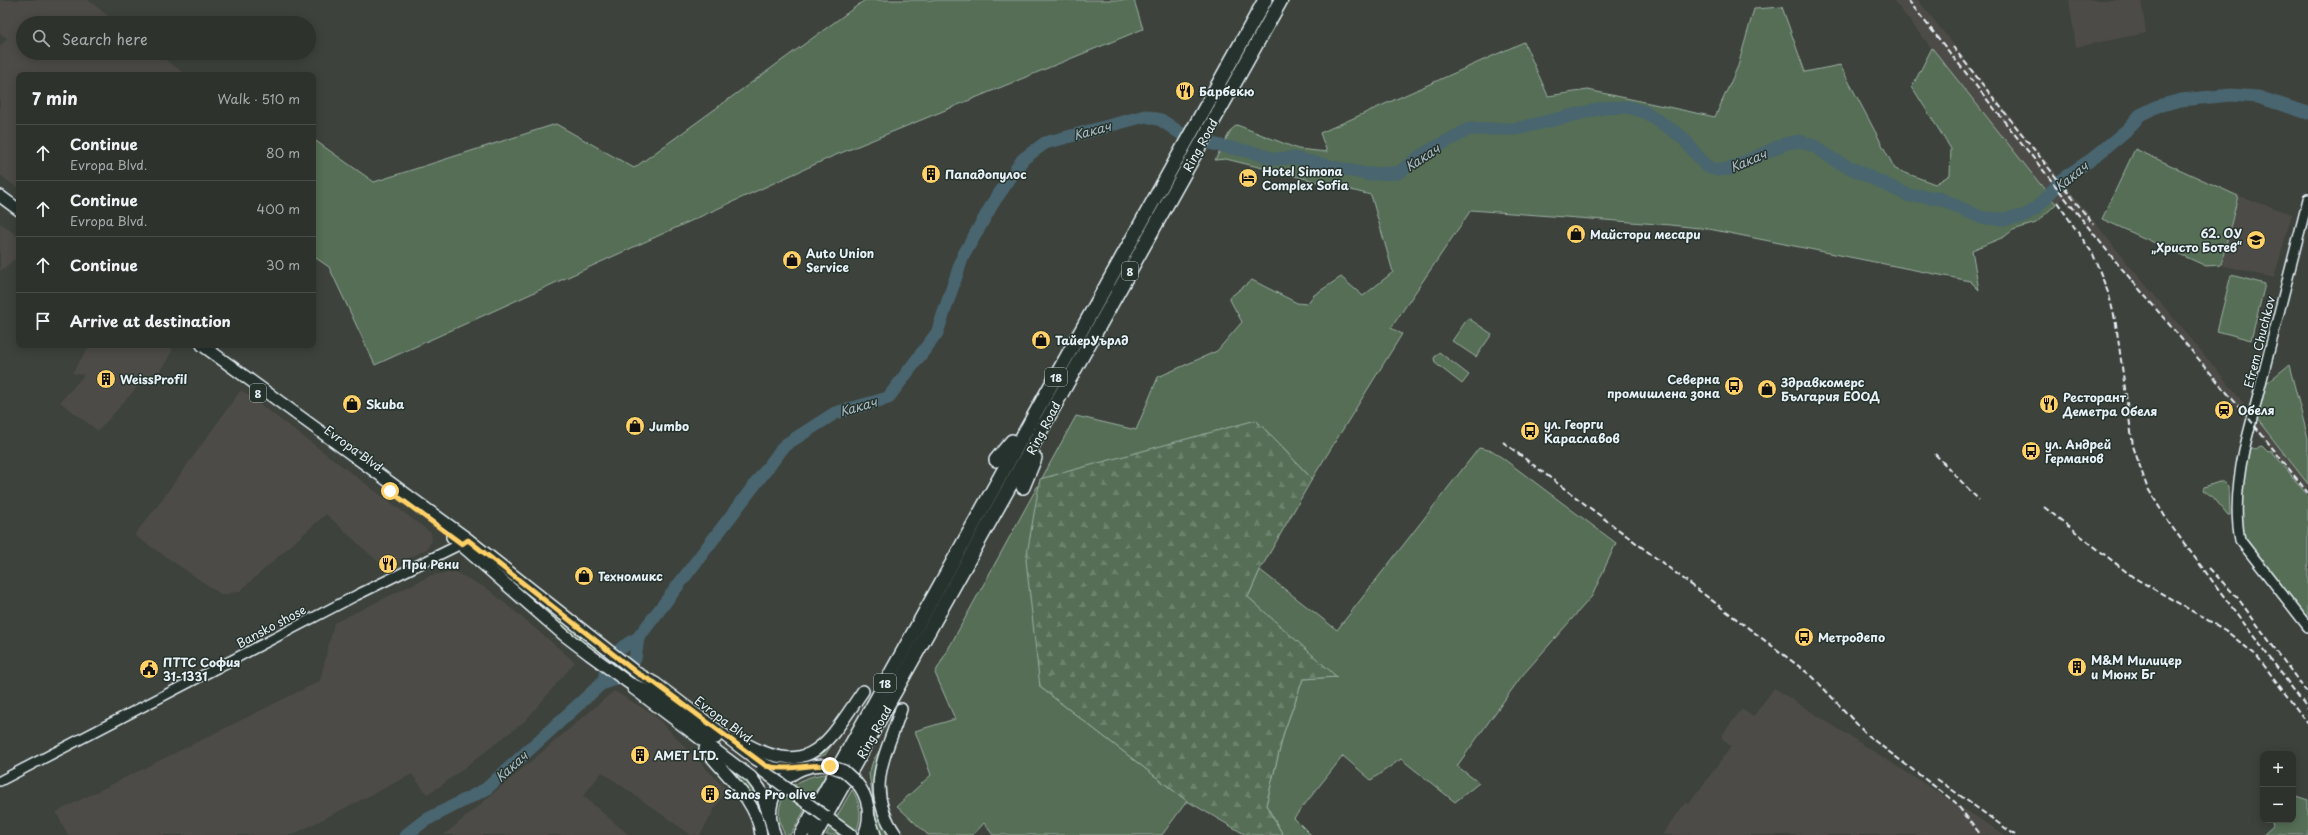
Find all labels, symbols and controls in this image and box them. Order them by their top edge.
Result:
search box [16,16,316,60]
icon: search [30,27,52,49]
text: Search here [62,27,148,50]
restaurant icon: Барбекю [1174,80,1196,102]
place label: Барбекю [1199,82,1255,100]
text: 7 min [32,85,78,111]
text: Walk · 510 m [217,89,300,108]
street label: Ring Road [1178,115,1222,175]
water label: Какач [1071,116,1114,144]
text: Continue [70,132,138,155]
water label: Какач [1401,138,1444,175]
icon: ahead [32,142,54,164]
text: 80 m [266,143,300,162]
water label: Какач [1727,143,1770,176]
text: Evropa Blvd. [70,155,147,174]
water label: Какач [2050,156,2092,195]
place label: Hotel Simona Complex Sofia [1262,162,1350,194]
building icon: Пападопулос [920,163,942,185]
place label: Пападопулос [945,165,1027,183]
hotel icon: Hotel Simona Complex Sofia [1237,167,1259,189]
text: Continue [70,188,138,211]
icon: ahead [32,198,54,220]
text: 400 m [257,199,300,218]
text: Evropa Blvd. [70,211,147,230]
shop icon: Майстори месари [1565,223,1587,245]
place label: 62. ОУ „Христо Ботев“ [2151,224,2242,256]
place label: Майстори месари [1590,225,1701,243]
school or university icon: 62. ОУ „Христо Ботев“ [2245,229,2267,251]
place label: Auto Union Service [806,244,874,276]
shop icon: Auto Union Service [781,249,803,271]
text: Continue [70,253,138,276]
icon: ahead [32,254,54,276]
text: 30 m [266,255,300,274]
road number: 8 [1122,262,1138,280]
street label: Efrem Chuchkov [2239,294,2279,390]
text: Arrive at destination [70,309,231,332]
icon: arrive [32,310,54,332]
shop icon: ТайерУърлд [1030,329,1052,351]
place label: ТайерУърлд [1055,331,1128,349]
building icon: WeissProfil [95,368,117,390]
road number: 18 [1045,368,1067,386]
place label: WeissProfil [120,370,187,388]
place label: Северна промишлена зона [1607,370,1720,402]
place label: Здравкомерс България ЕООД [1780,373,1880,405]
bus stop icon: Северна промишлена зона [1723,375,1745,397]
shop icon: Здравкомерс България ЕООД [1756,378,1778,400]
road number: 8 [250,384,266,402]
place label: Ресторант Деметра Обеля [2062,388,2158,420]
water label: Какач [837,391,880,420]
shop icon: Skuba [341,393,363,415]
restaurant icon: Ресторант Деметра Обеля [2038,393,2060,415]
place label: Skuba [366,395,404,413]
street label: Ring Road [1021,398,1065,458]
station icon: Обеля [2213,399,2235,421]
place label: Обеля [2238,401,2275,419]
shop icon: Jumbo [624,415,646,437]
place label: ул. Георги Караславов [1544,415,1620,447]
place label: Jumbo [649,417,689,435]
bus stop icon: ул. Георги Караславов [1519,420,1541,442]
street label: Evropa Blvd. [321,421,389,477]
place label: ул. Андрей Германов [2045,435,2111,467]
bus stop icon: ул. Андрей Германов [2020,440,2042,462]
route start [381,482,399,500]
restaurant icon: При Рени [377,553,399,575]
place label: При Рени [402,555,459,573]
shop icon: Техномикс [573,565,595,587]
place label: Техномикс [598,567,663,585]
street label: Bansko shose [233,600,309,652]
bus stop icon: Метродепо [1793,626,1815,648]
place label: Метродепо [1818,628,1885,646]
place label: М&M Mилицер и Мюнх Бг [2091,651,2182,683]
place label: ПТТС София 31-1331 [163,653,241,685]
building icon: М&M Mилицер и Мюнх Бг [2066,656,2088,678]
public building icon: ПТТС София 31-1331 [138,658,160,680]
road number: 18 [874,674,896,692]
street label: Evropa Blvd. [691,691,759,749]
street label: Ring Road [852,702,896,762]
building icon: AMET LTD. [629,744,651,766]
water label: Какач [490,746,532,786]
place label: AMET LTD. [653,746,719,764]
map controls [2260,751,2296,823]
button: + [2260,751,2296,787]
route end [821,757,839,775]
building icon: Sanos Pro olive [699,783,721,805]
place label: Sanos Pro olive [724,785,816,803]
button: − [2260,787,2296,823]

